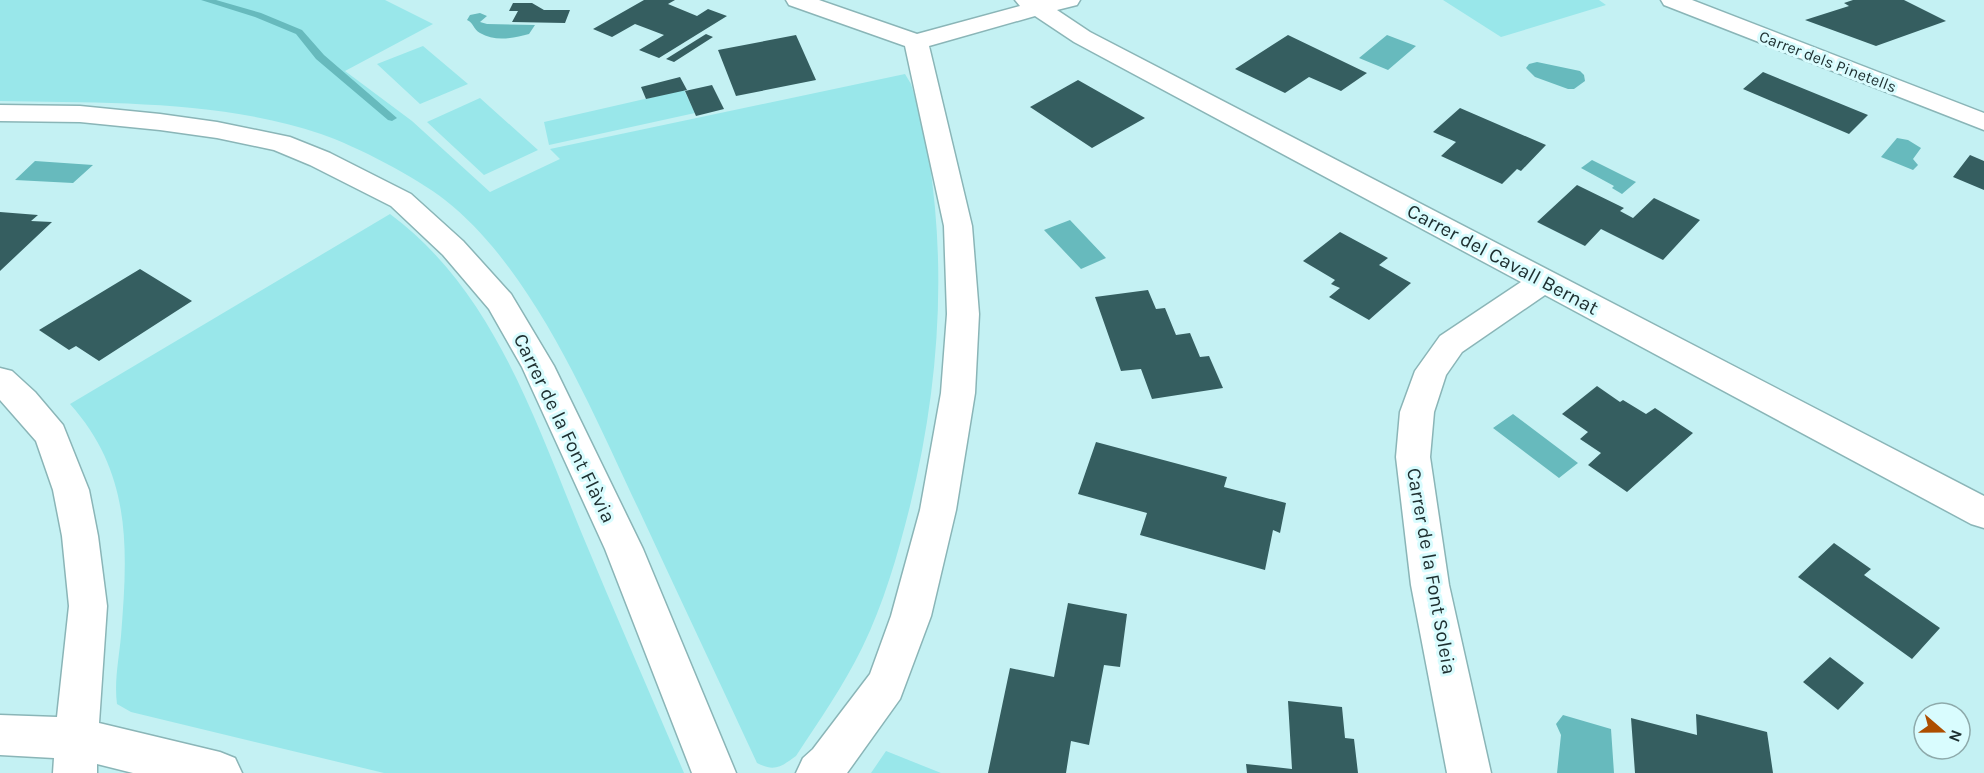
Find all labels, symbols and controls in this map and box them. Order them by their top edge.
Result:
street label: Carrer dels Pinetells [1757,27,1899,96]
street label: Carrer del Cavall Bernat [1403,199,1603,320]
street label: Carrer de la Font Flàvia [509,330,620,527]
street label: Carrer de la Font Soleia [1402,466,1461,676]
north arrow [1912,701,1972,761]
text: N [1945,727,1967,745]

